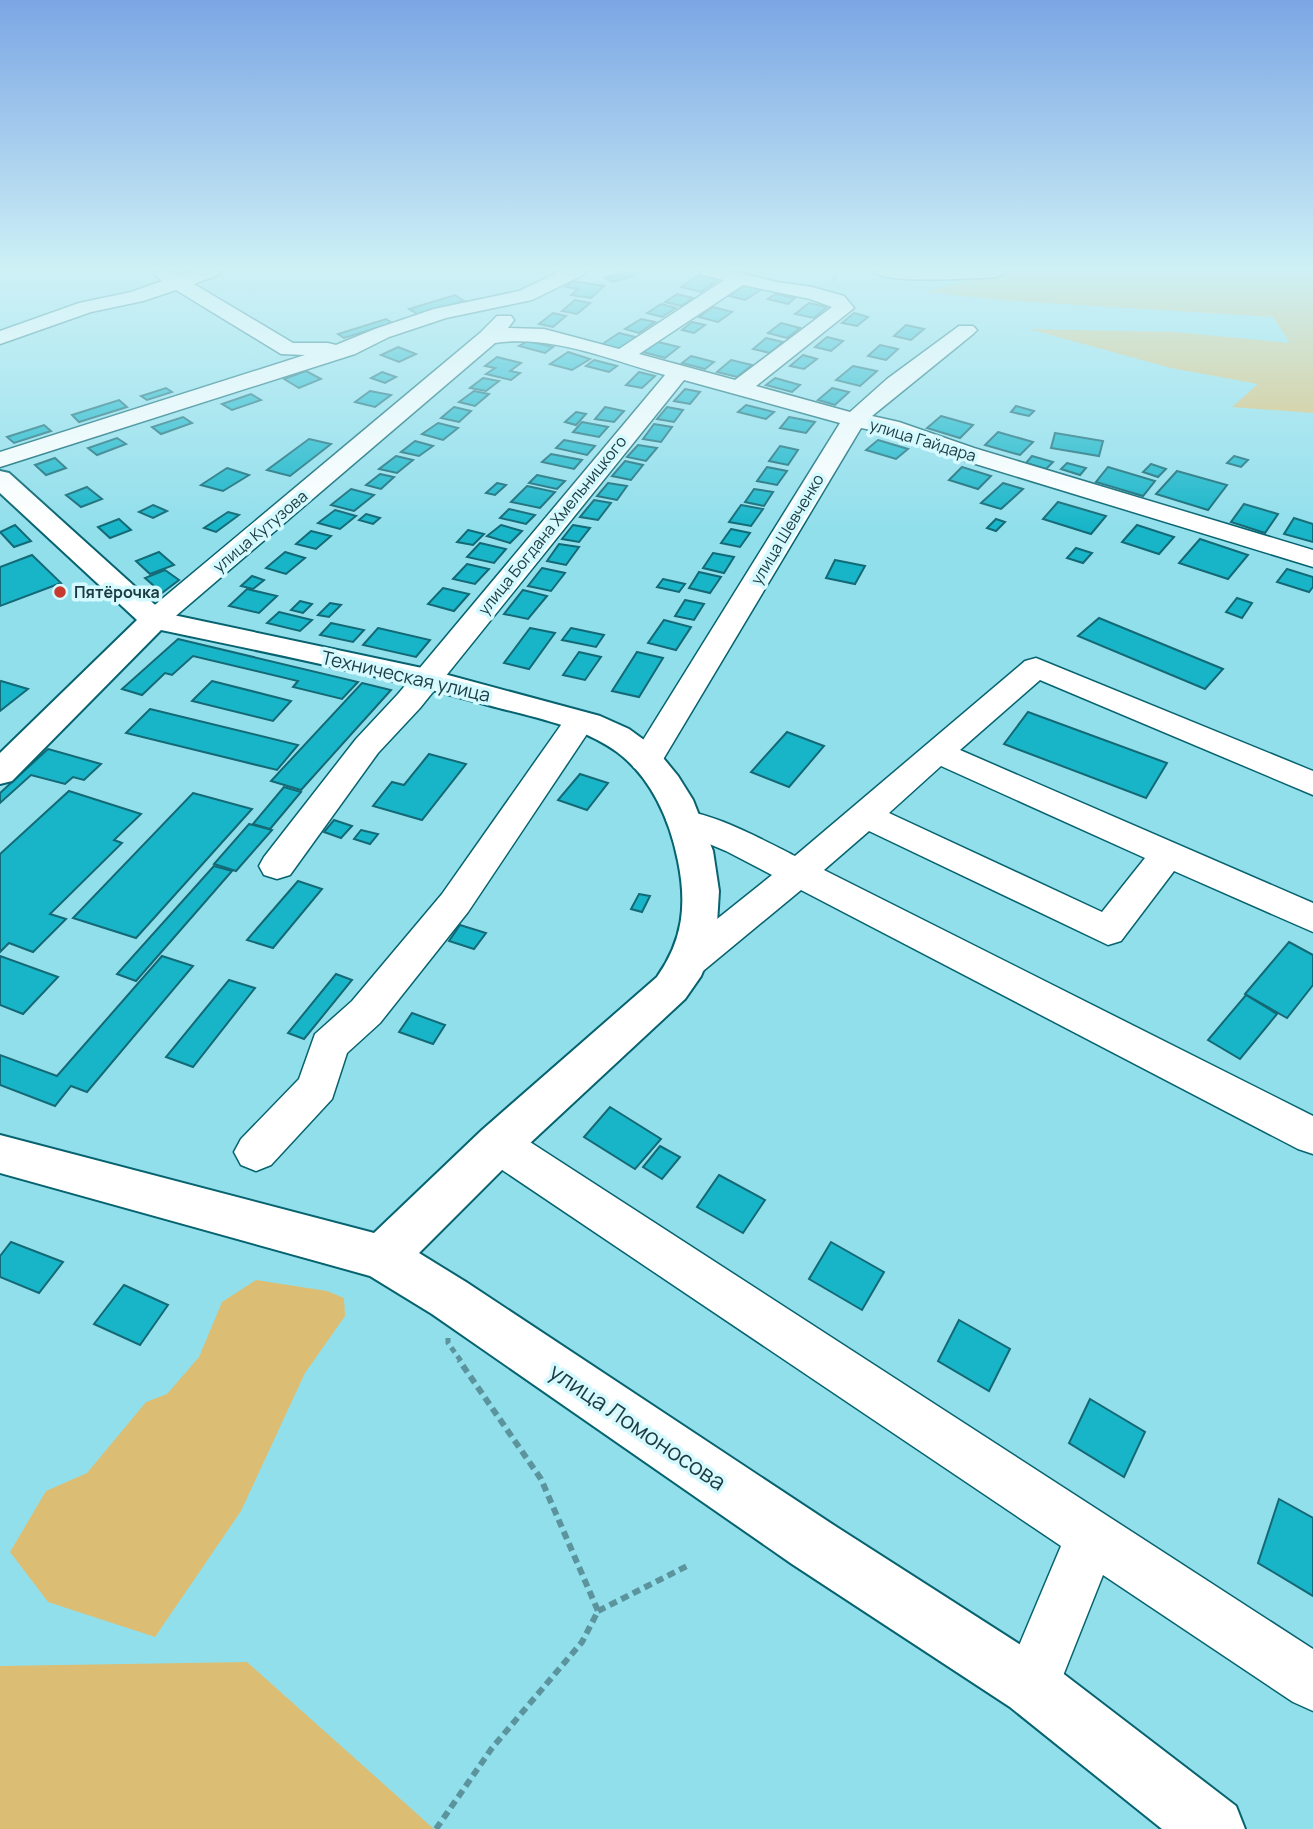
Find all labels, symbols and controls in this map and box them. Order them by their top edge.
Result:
street label: улица Гайдара [867,413,979,467]
street label: улица Богдана Хмельницкого [473,431,631,619]
street label: улица Шевченко [745,470,829,588]
street label: улица Кутузова [208,485,312,577]
place label: Пятёрочка [74,581,160,603]
marker: Пятёрочка [52,584,68,600]
street label: Техническая улица [319,644,493,708]
street label: улица Ломоносова [543,1355,733,1497]

